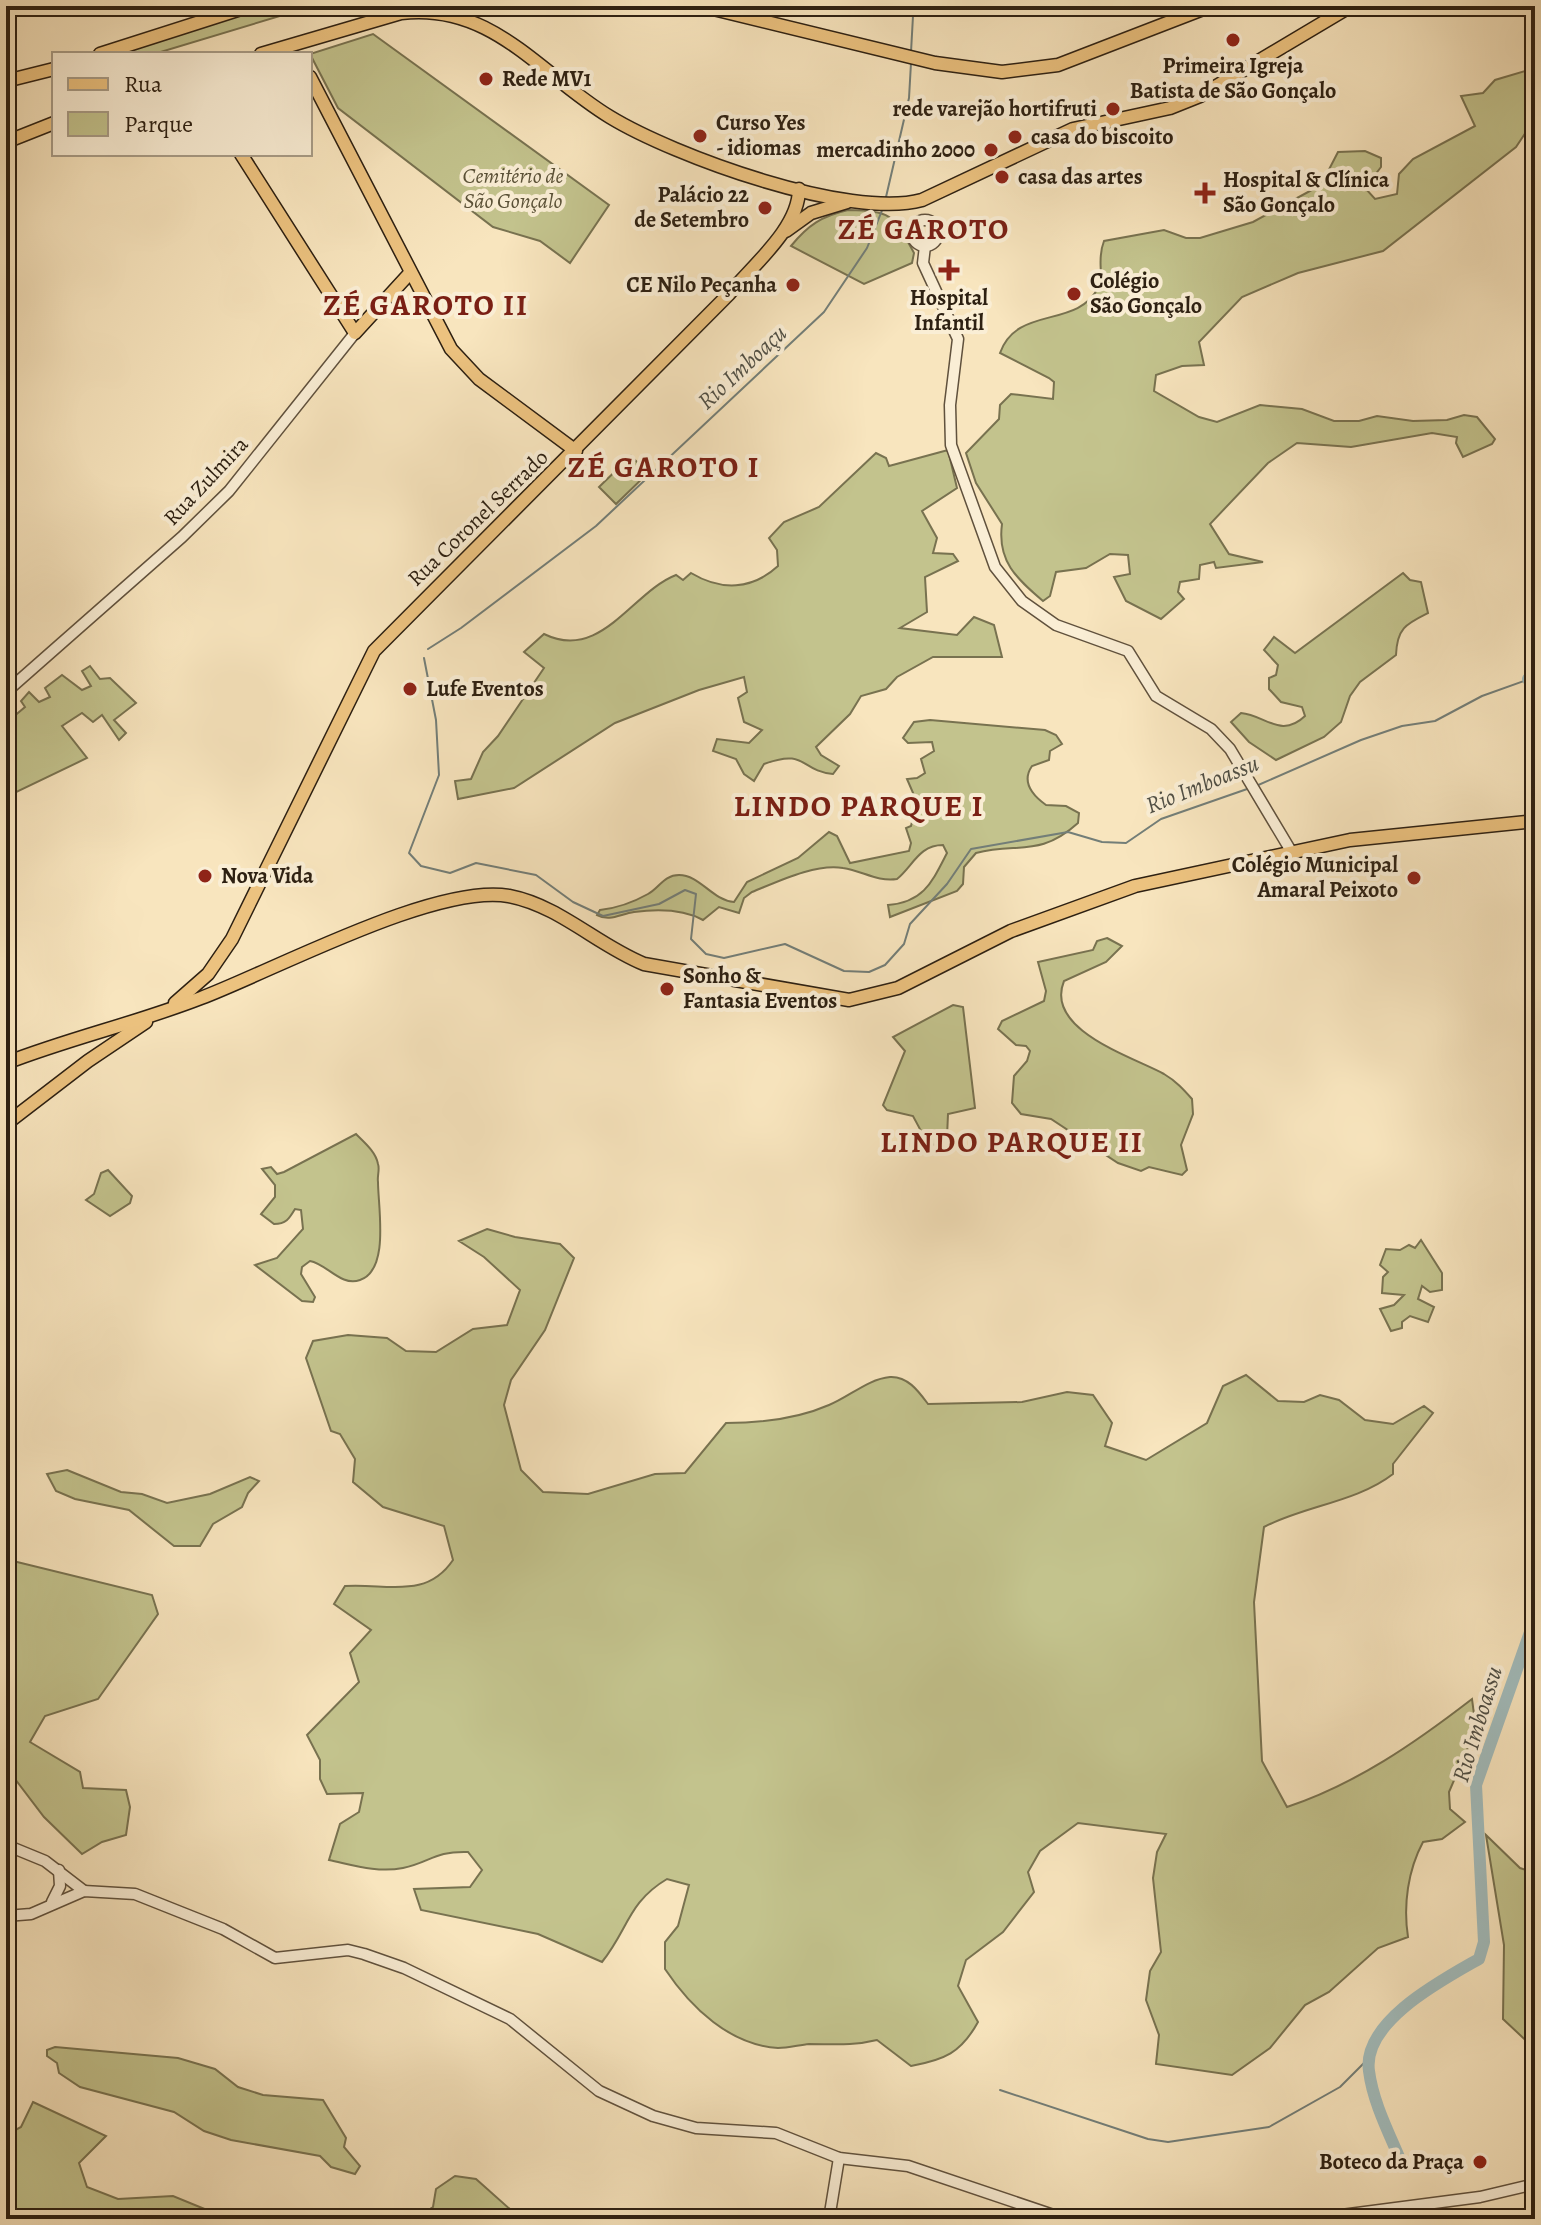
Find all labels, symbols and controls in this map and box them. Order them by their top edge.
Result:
marker: Primeira Igreja Batista de São Gonçalo [1224,31,1242,49]
place label: Primeira Igreja Batista de São Gonçalo [1130,51,1336,106]
legend [52,52,312,156]
place label: Rede MV1 [502,64,591,94]
text: Rua [124,68,163,100]
marker: Rede MV1 [477,70,495,88]
place label: rede varejão hortifruti [893,94,1097,124]
marker: rede varejão hortifruti [1104,100,1122,118]
text: Parque [124,108,193,140]
place label: Curso Yes - idiomas [716,108,806,163]
place label: casa do biscoito [1031,122,1174,152]
marker: Curso Yes - idiomas [691,127,709,145]
marker: casa do biscoito [1006,128,1024,146]
place label: mercadinho 2000 [816,135,975,165]
marker: mercadinho 2000 [982,141,1000,159]
park label: Cemitério de São Gonçalo [463,161,564,216]
place label: casa das artes [1018,162,1143,192]
place label: Hospital & Clínica São Gonçalo [1223,165,1390,220]
marker: casa das artes [993,168,1011,186]
place label: Palácio 22 de Setembro [634,180,749,235]
marker: Hospital & Clínica São Gonçalo [1194,182,1216,204]
marker: Palácio 22 de Setembro [756,199,774,217]
district label: ZÉ GAROTO [838,209,1010,249]
marker: Hospital Infantil [938,259,960,281]
place label: Colégio São Gonçalo [1090,266,1202,321]
place label: CE Nilo Peçanha [626,270,777,300]
marker: CE Nilo Peçanha [784,276,802,294]
place label: Hospital Infantil [910,283,988,338]
district label: ZÉ GAROTO II [323,285,529,325]
marker: Colégio São Gonçalo [1065,285,1083,303]
water label: Rio Imboaçu [690,317,794,417]
street label: Rua Zulmira [157,429,256,532]
street label: Rua Coronel Serrado [401,443,555,593]
district label: ZÉ GAROTO I [568,447,760,487]
place label: Lufe Eventos [426,674,544,704]
marker: Lufe Eventos [401,680,419,698]
water label: Rio Imboassu [1141,747,1264,821]
district label: LINDO PARQUE I [734,786,984,826]
place label: Colégio Municipal Amaral Peixoto [1232,850,1398,905]
place label: Nova Vida [221,861,314,891]
marker: Nova Vida [196,867,214,885]
marker: Colégio Municipal Amaral Peixoto [1405,869,1423,887]
place label: Sonho & Fantasia Eventos [683,961,837,1016]
marker: Sonho & Fantasia Eventos [658,980,676,998]
district label: LINDO PARQUE II [880,1122,1144,1162]
water label: Rio Imboassu [1444,1662,1510,1786]
place label: Boteco da Praça [1319,2147,1464,2177]
marker: Boteco da Praça [1471,2153,1489,2171]

